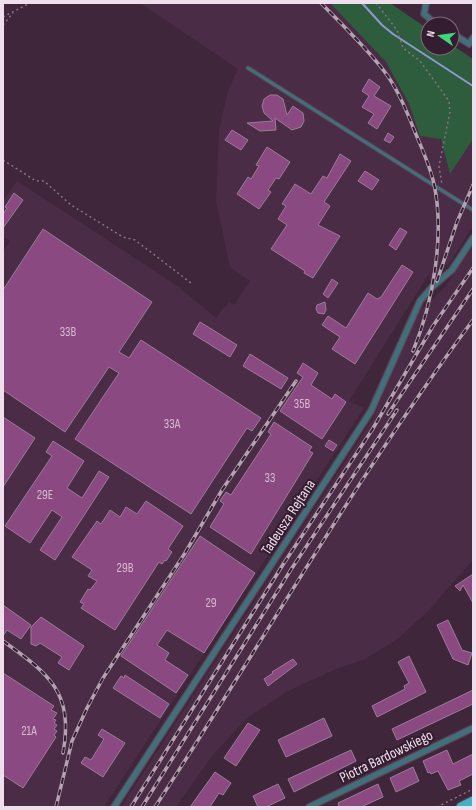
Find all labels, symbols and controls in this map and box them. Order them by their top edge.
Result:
north arrow [420,16,460,56]
text: N [424,29,438,38]
house number: 33B [60,324,77,340]
house number: 35B [294,396,310,412]
house number: 33A [164,416,181,432]
house number: 33 [265,470,275,486]
street label: Tadeusza Rejtana [257,476,320,559]
house number: 29E [37,487,53,503]
house number: 29B [117,560,134,576]
house number: 29 [205,595,217,611]
house number: 21A [21,723,37,739]
street label: Piotra Bardowskiego [336,726,436,787]

